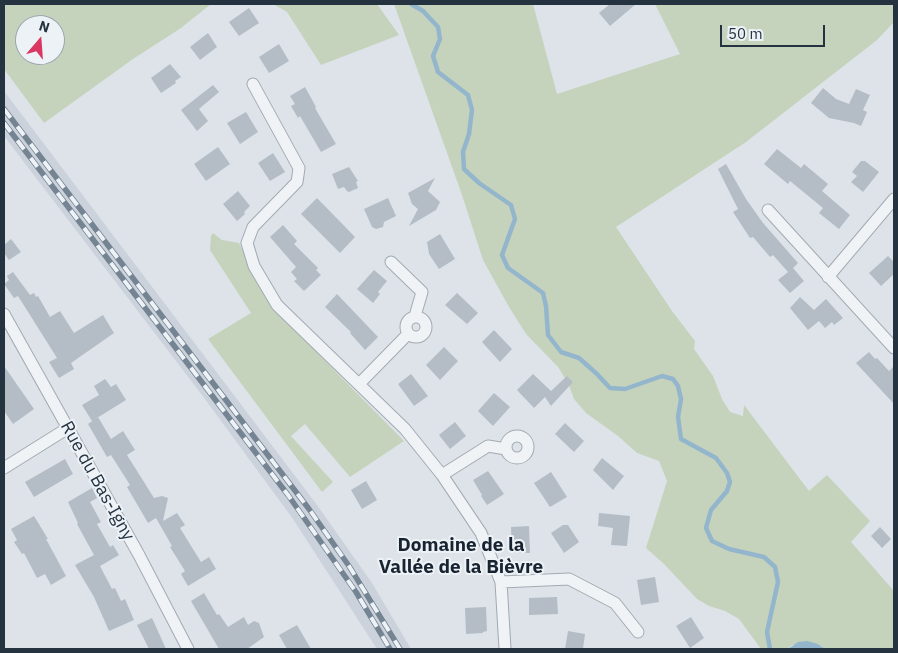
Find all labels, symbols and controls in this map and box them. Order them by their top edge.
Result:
north arrow [15,15,65,65]
scale bar [723,15,828,47]
text: N [37,17,52,37]
text: 50 m [728,24,763,43]
street label: Rue du Bas-Igny [55,418,139,544]
district label: Domaine de la Vallée de la Bièvre [379,535,543,579]

